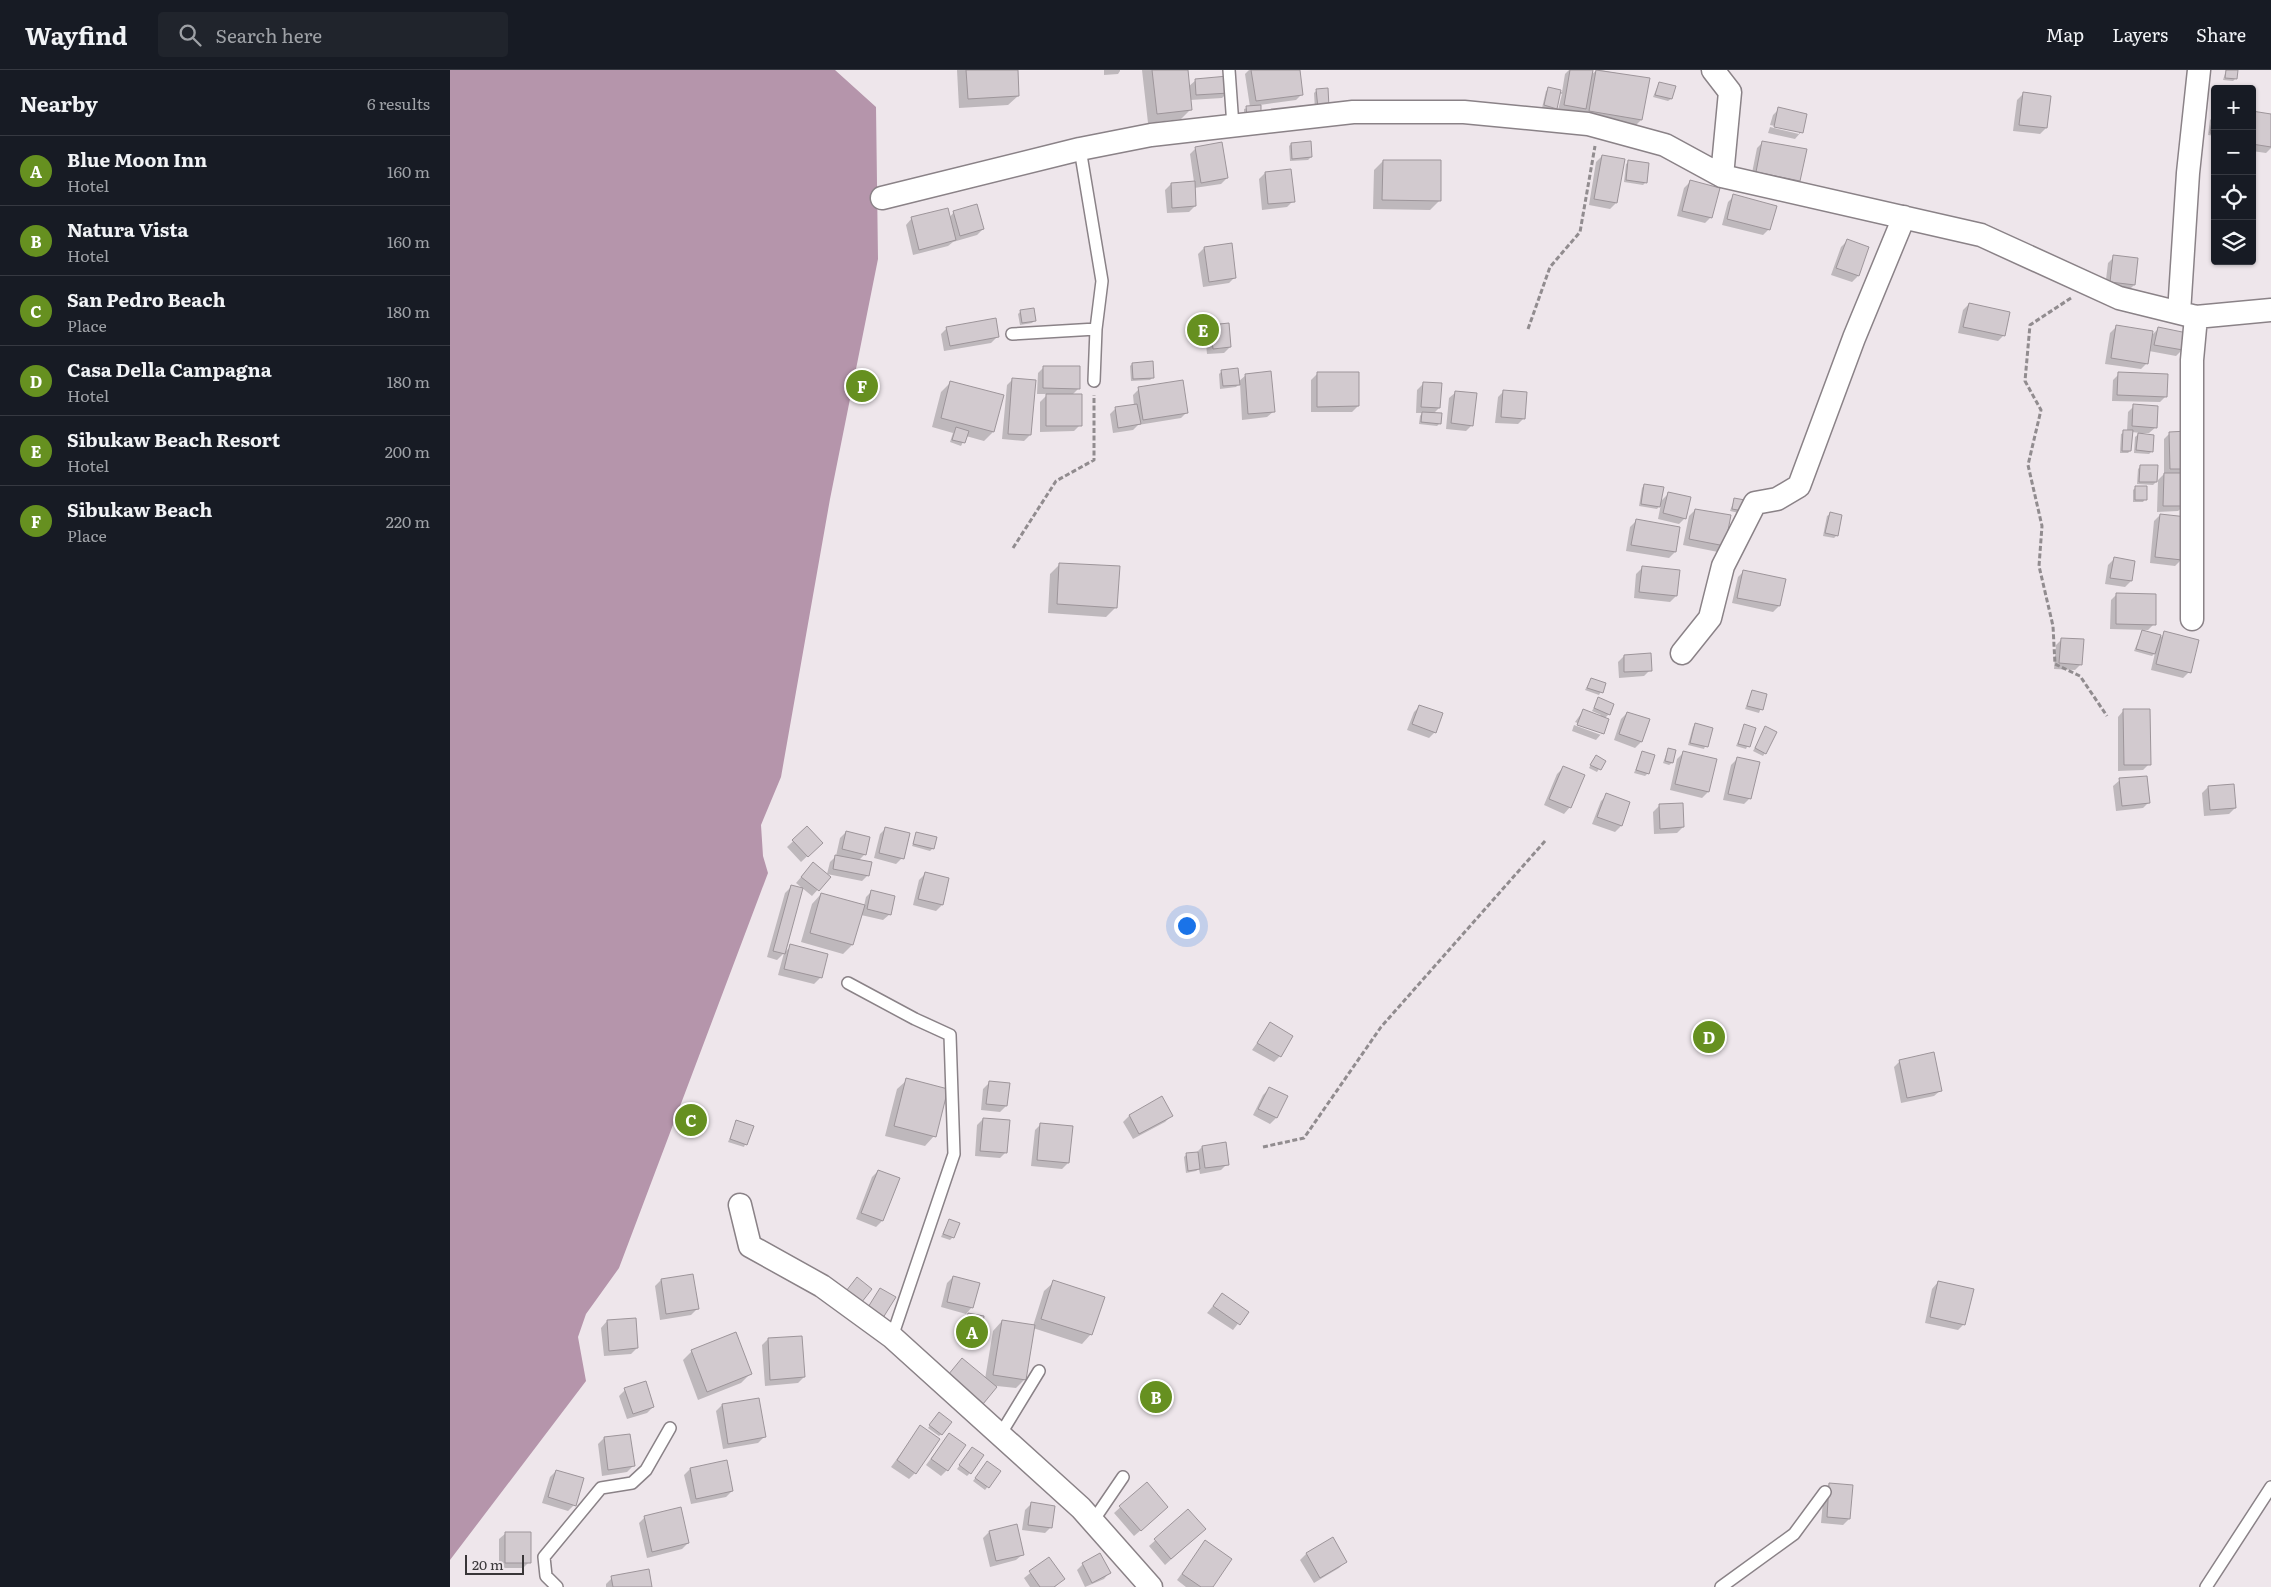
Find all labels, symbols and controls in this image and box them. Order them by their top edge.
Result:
search box [158,12,508,57]
text: Wayfind [25,17,128,52]
icon: search [176,21,204,49]
text: Search here [216,21,322,49]
text: Map [2046,21,2084,48]
text: Layers [2112,21,2168,48]
text: Share [2196,21,2246,48]
map controls [2211,85,2256,265]
button: + [2211,85,2256,130]
text: Nearby [20,87,98,118]
text: 6 results [367,91,430,115]
button: − [2211,130,2256,175]
text: Blue Moon Inn [67,145,207,173]
text: A [30,159,42,183]
text: 160 m [387,159,430,183]
text: Hotel [67,173,109,197]
button: locate [2211,175,2256,220]
text: Natura Vista [67,215,188,243]
button: layers [2211,220,2256,265]
text: B [30,229,42,253]
text: 160 m [387,229,430,253]
text: Hotel [67,243,109,267]
text: San Pedro Beach [67,285,226,313]
text: C [30,299,42,323]
text: 180 m [387,299,430,323]
pin: E [1187,311,1219,349]
text: Place [67,313,107,337]
text: Casa Della Campagna [67,355,272,383]
pin: F [846,367,878,405]
text: D [30,369,42,393]
text: 180 m [387,369,430,393]
text: Hotel [67,383,109,407]
text: Sibukaw Beach Resort [67,425,280,453]
text: E [31,439,41,463]
text: 200 m [385,439,430,463]
text: Hotel [67,453,109,477]
text: Sibukaw Beach [67,495,212,523]
text: F [31,509,41,533]
text: 220 m [386,509,430,533]
text: Place [67,523,107,547]
your location [1174,913,1200,939]
pin: D [1693,1018,1725,1056]
pin: C [675,1101,707,1139]
pin: A [956,1313,988,1351]
pin: B [1140,1378,1172,1416]
scale bar [465,1552,524,1575]
text: 20 m [472,1554,504,1574]

